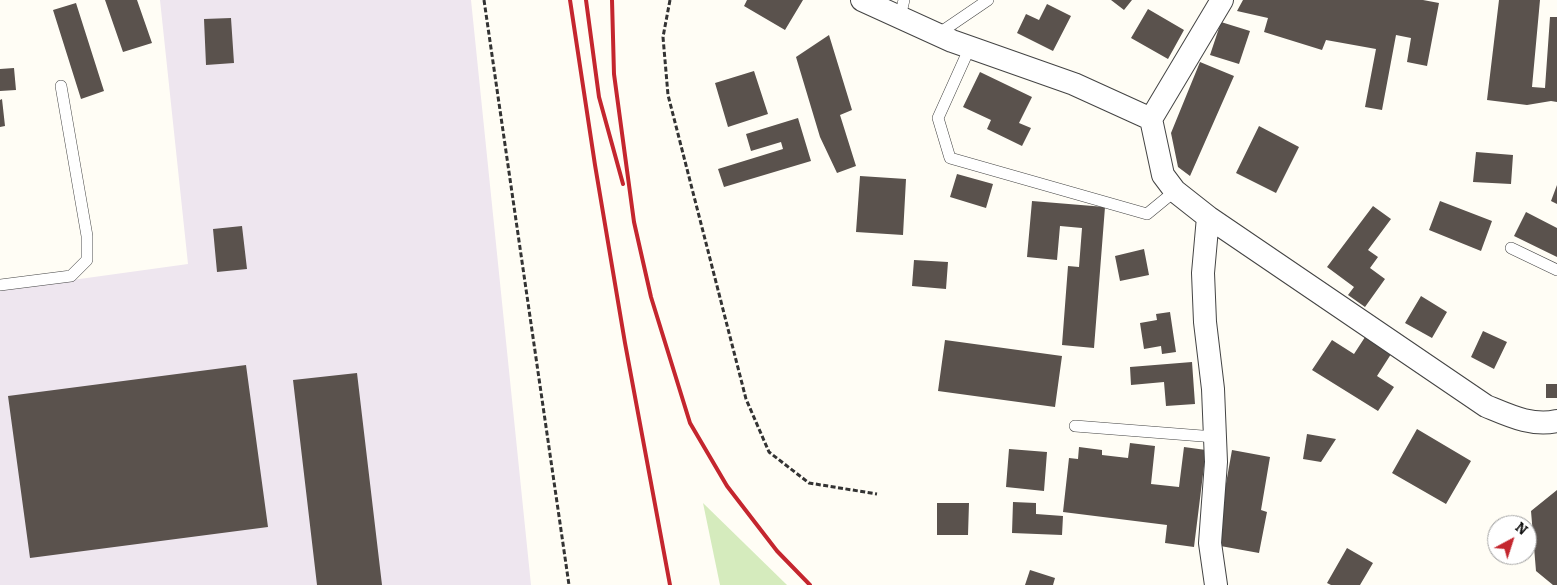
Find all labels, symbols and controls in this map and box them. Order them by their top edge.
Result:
north arrow [1487,515,1537,565]
text: N [1512,519,1531,539]

